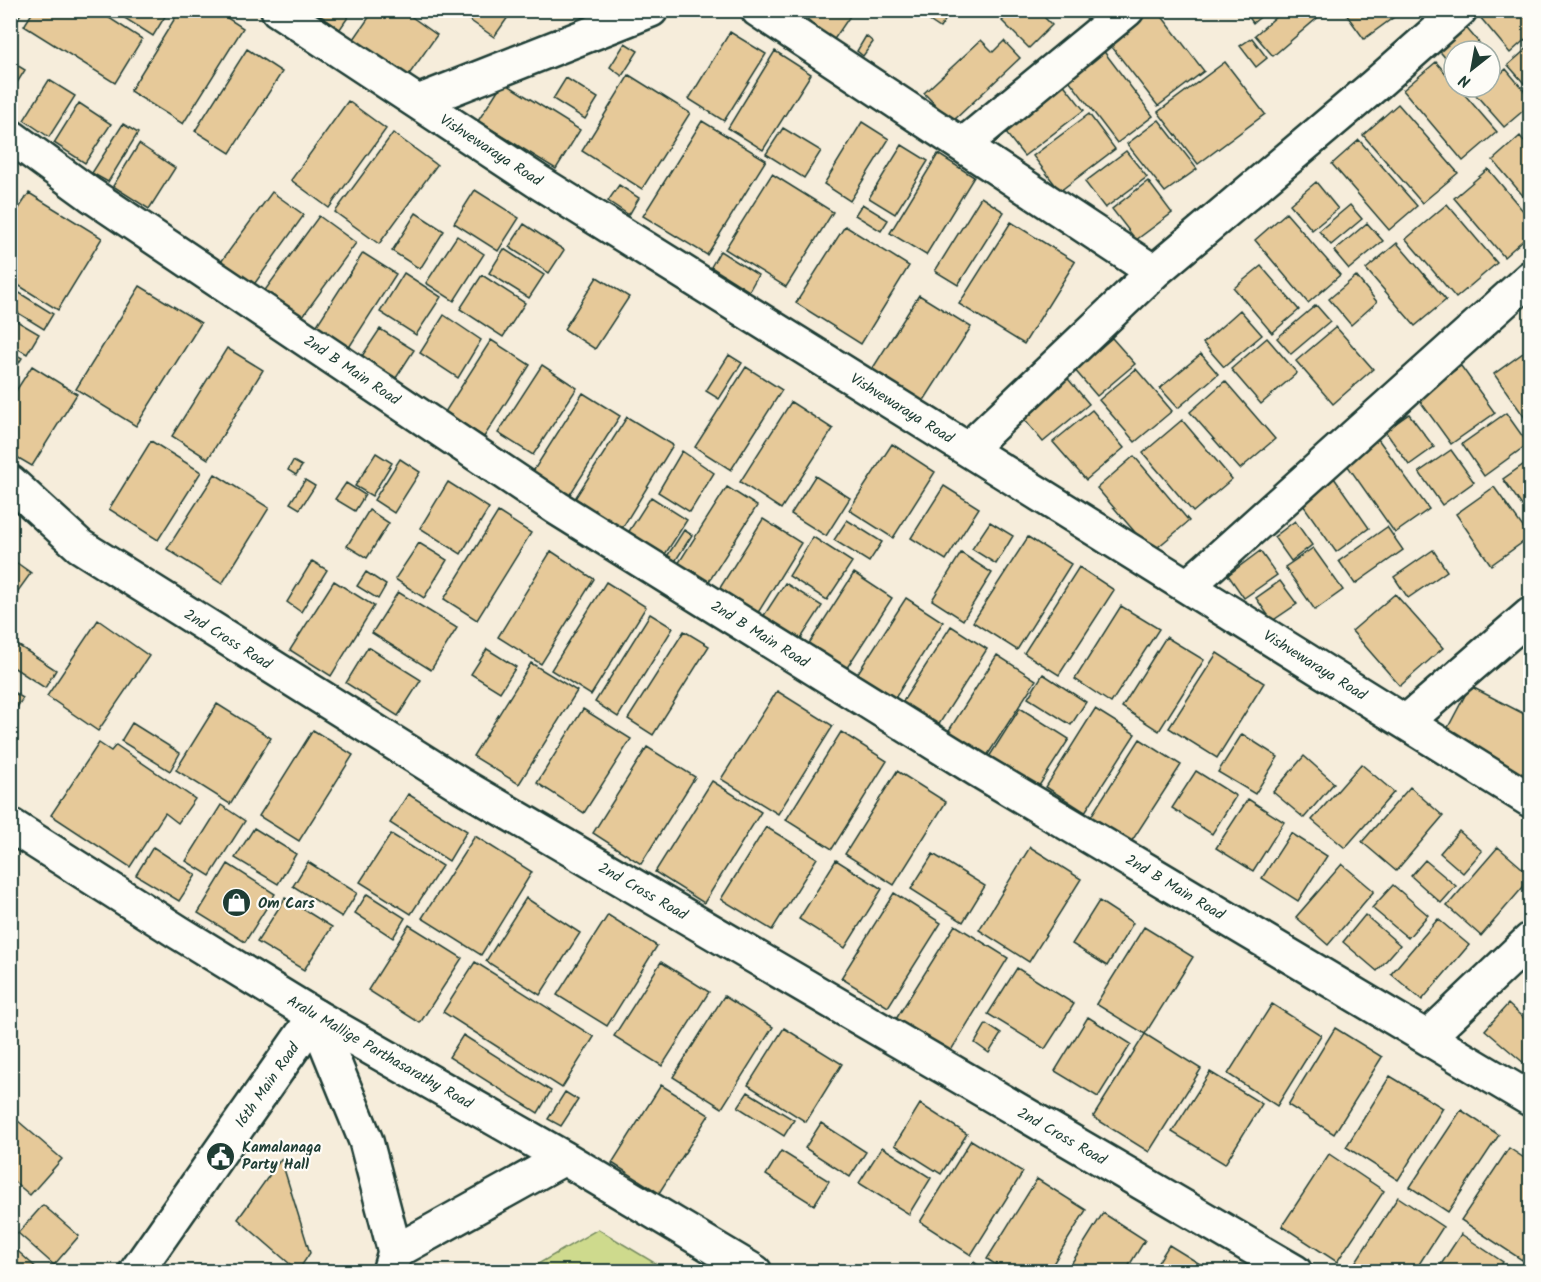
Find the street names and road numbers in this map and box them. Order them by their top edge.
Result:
street label: Vishvewaraya Road [434,109,547,193]
street label: 2nd B Main Road [298,329,405,412]
street label: Vishvewaraya Road [845,367,958,451]
street label: 2nd B Main Road [705,595,814,675]
street label: 2nd Cross Road [179,603,277,677]
street label: Vishvewaraya Road [1258,624,1371,708]
street label: 2nd B Main Road [1120,849,1229,927]
street label: 2nd Cross Road [593,857,692,927]
street label: Aralu Mallige Parthasarathy Road [282,990,477,1116]
street label: 16th Main Road [229,1038,306,1133]
street label: 2nd Cross Road [1012,1102,1111,1172]

